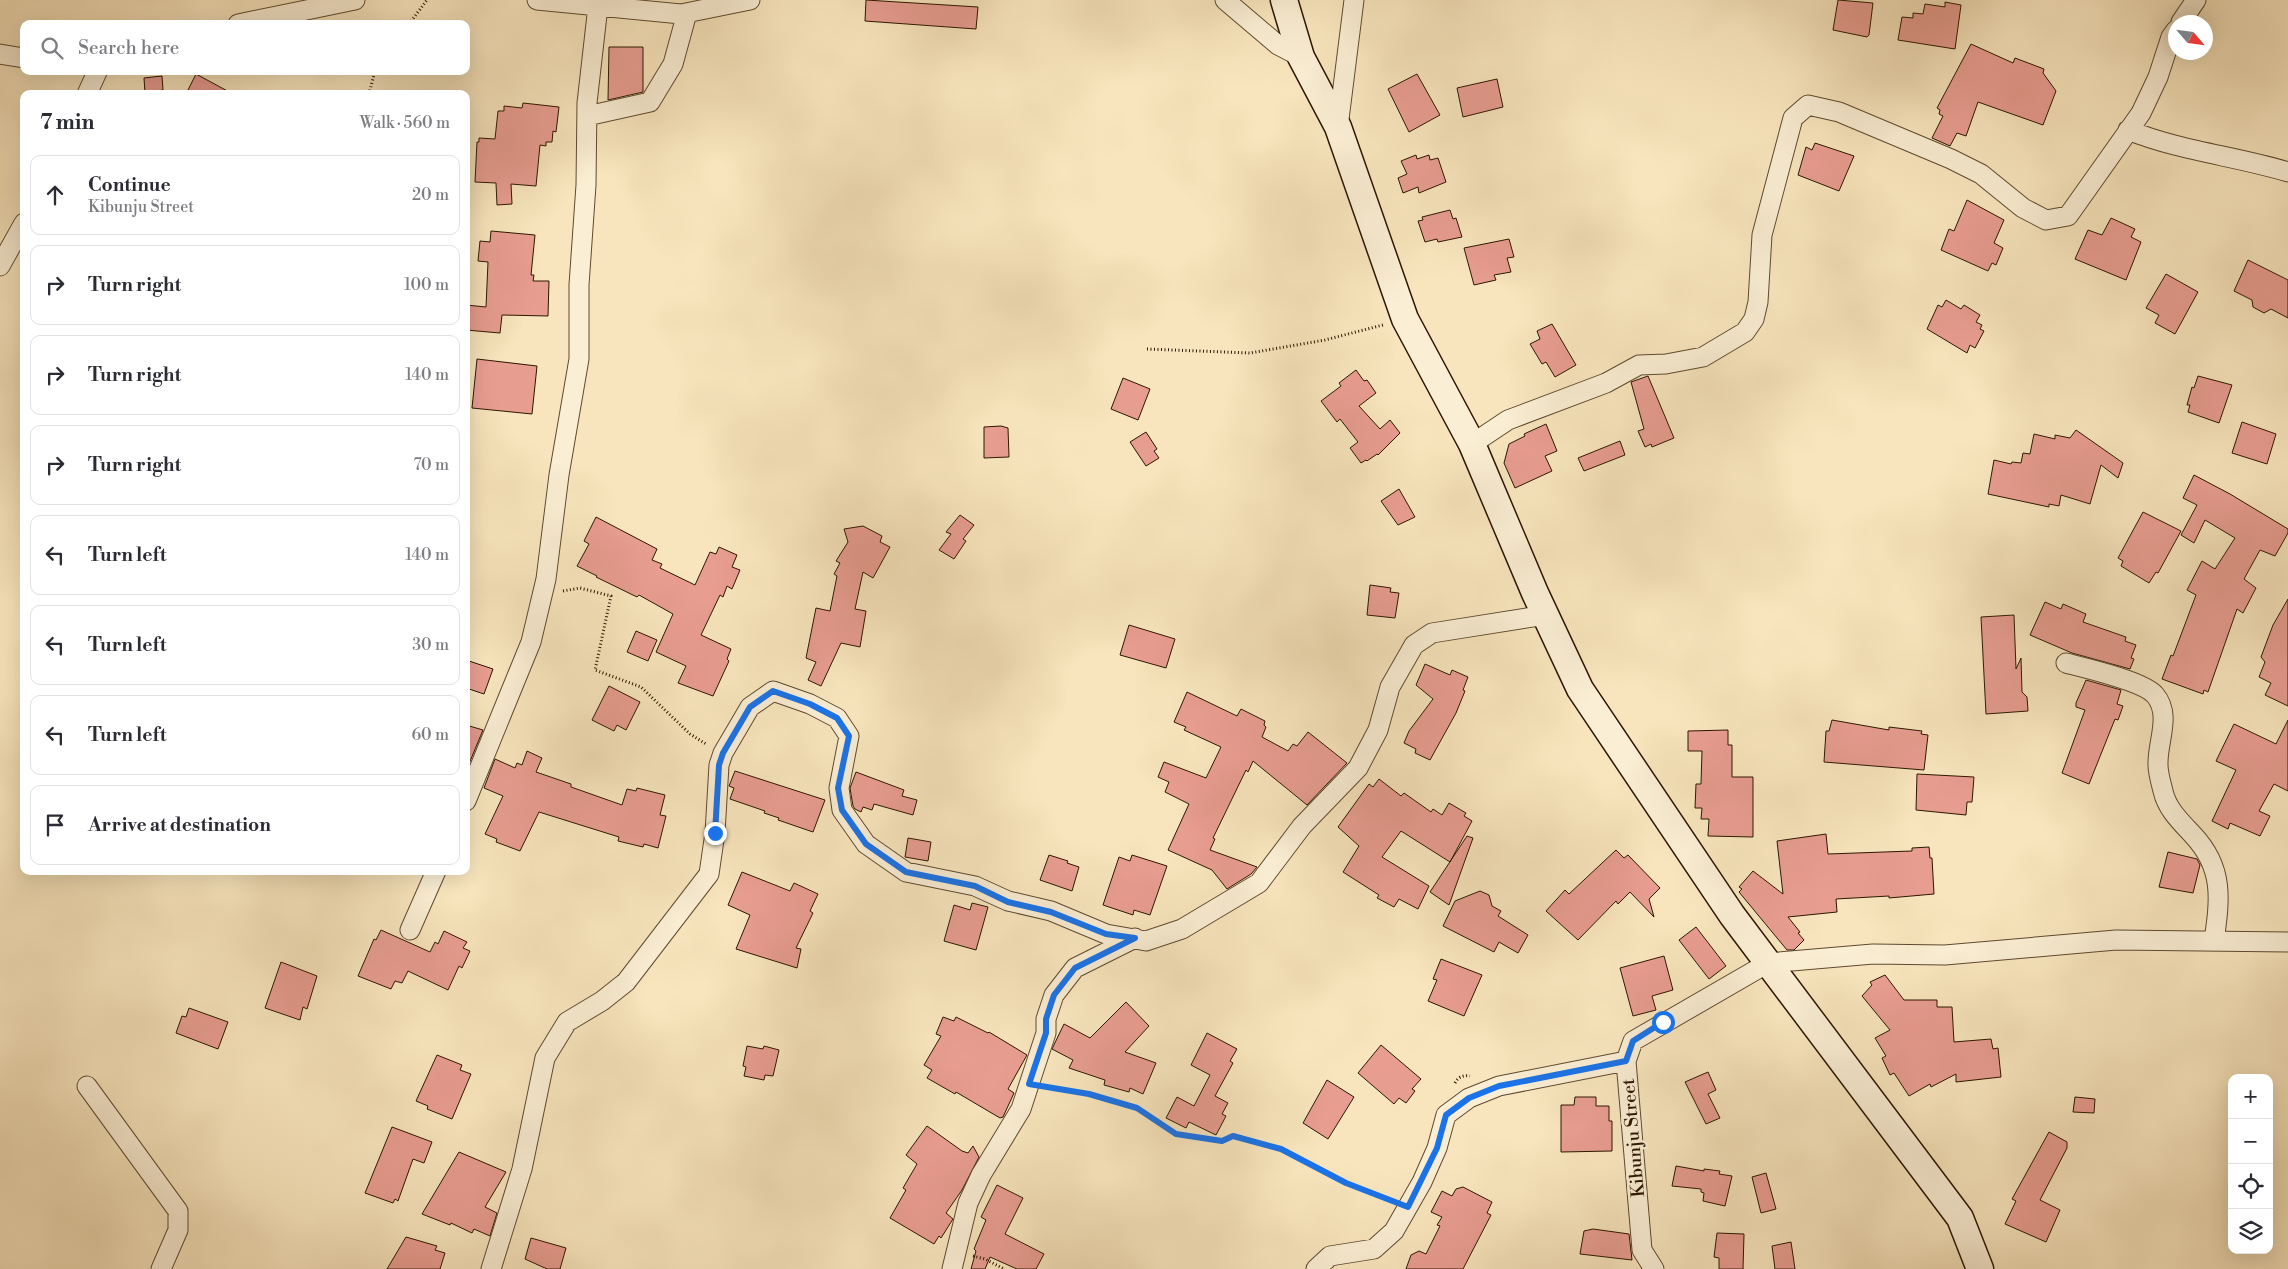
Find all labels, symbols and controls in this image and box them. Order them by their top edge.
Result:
north arrow [2168,15,2213,60]
search box [20,20,470,75]
icon: search [38,34,66,62]
text: Search here [78,36,179,60]
text: 7 min [40,110,94,136]
text: Walk · 560 m [360,113,450,133]
text: Continue [88,173,171,197]
icon: ahead [41,181,69,209]
text: 20 m [412,185,449,205]
text: Kibunju Street [88,197,194,217]
icon: right [41,271,69,299]
text: Turn right [88,273,181,297]
text: 100 m [404,275,449,295]
icon: right [41,361,69,389]
text: Turn right [88,363,181,387]
text: 140 m [405,365,449,385]
icon: right [41,451,69,479]
text: Turn right [88,453,181,477]
text: 70 m [413,455,449,475]
icon: left [41,541,69,569]
text: Turn left [88,543,167,567]
text: 140 m [405,545,449,565]
icon: left [41,631,69,659]
text: Turn left [88,633,167,657]
text: 30 m [412,635,449,655]
icon: left [41,721,69,749]
text: Turn left [88,723,167,747]
text: 60 m [411,725,449,745]
icon: arrive [41,811,69,839]
text: Arrive at destination [88,813,271,837]
route end [704,822,727,845]
route start [1652,1011,1675,1034]
map controls [2228,1074,2273,1254]
button: + [2228,1074,2273,1119]
street label: Kibunju Street [1617,1077,1650,1198]
button: − [2228,1119,2273,1164]
button: locate [2228,1164,2273,1209]
button: layers [2228,1209,2273,1254]

